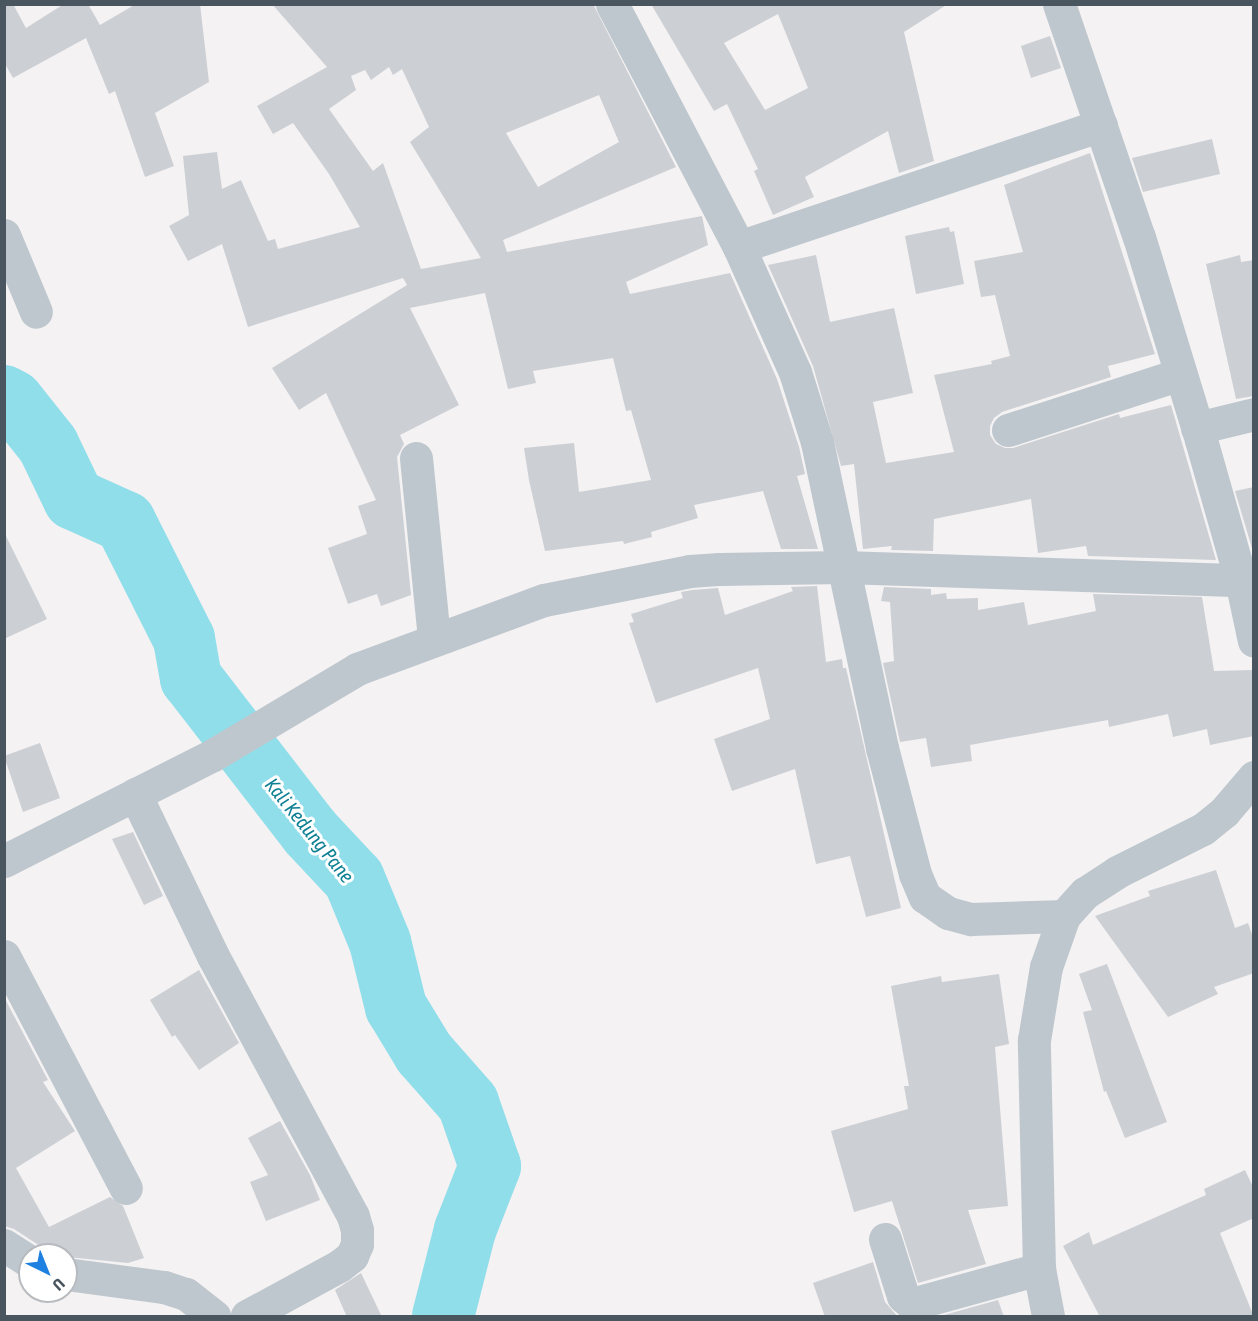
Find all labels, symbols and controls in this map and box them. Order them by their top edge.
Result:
water label: Kali Kedung Pane [260,773,360,887]
north arrow [18,1243,78,1303]
text: U [49,1275,69,1295]

